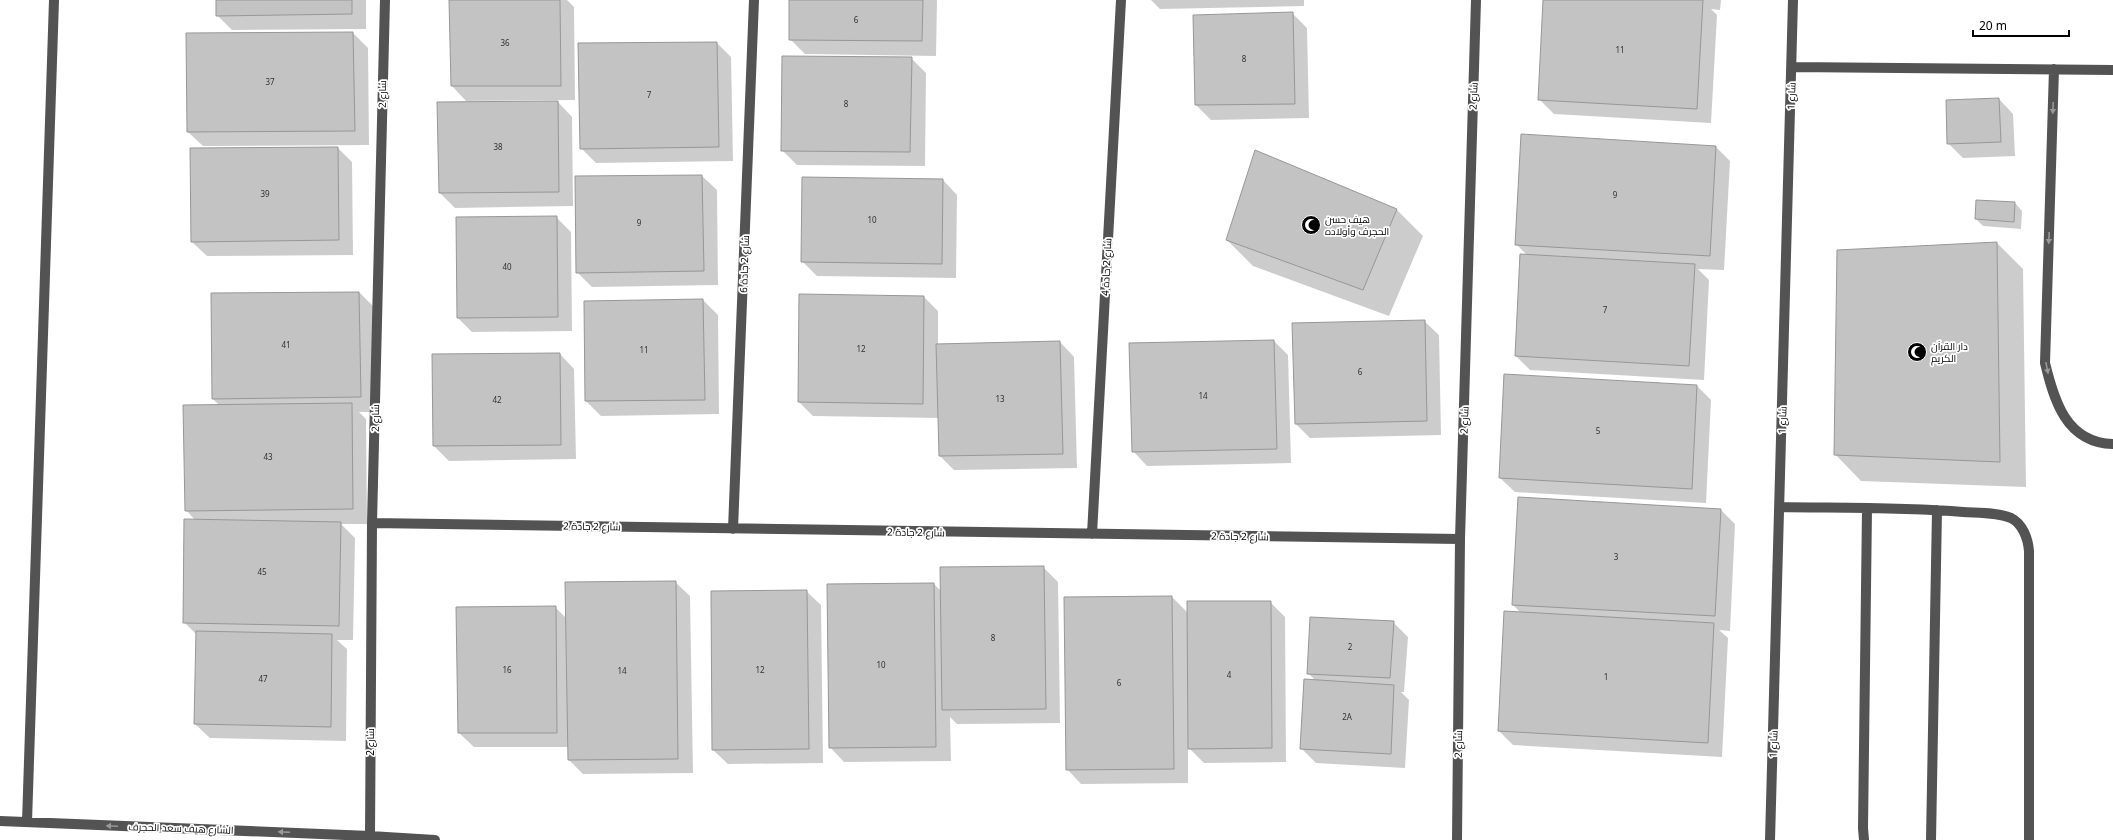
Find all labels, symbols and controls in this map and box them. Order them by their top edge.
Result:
scale bar [1973,12,2069,38]
house number: 6 [854,14,859,25]
text: 20 m [1979,17,2007,34]
house number: 36 [500,37,510,48]
house number: 11 [1615,44,1625,55]
house number: 8 [1242,53,1247,64]
house number: 37 [265,76,275,87]
street label: شارع 2 [375,80,389,108]
street label: شارع 2 [1466,82,1480,110]
street label: شارع 1 [1784,82,1798,110]
house number: 7 [647,89,652,100]
house number: 8 [844,98,849,109]
one-way arrow [2050,102,2056,115]
house number: 38 [493,141,503,152]
house number: 39 [260,188,270,199]
house number: 9 [1613,189,1618,200]
place label: هيف حسن الحجرف وأولاده [1325,212,1389,238]
house number: 10 [867,214,877,225]
mosque icon: هيف حسن الحجرف وأولاده [1300,214,1322,236]
house number: 9 [637,217,642,228]
one-way arrow [2045,232,2052,244]
street label: شارع 2 جادة 6 [736,235,752,293]
street label: شارع 2 جادة 4 [1097,238,1115,296]
house number: 40 [502,261,512,272]
house number: 7 [1603,304,1608,315]
house number: 41 [281,339,291,350]
place label: دار القرآن الكريم [1931,339,1968,366]
mosque icon: دار القرآن الكريم [1906,341,1928,363]
house number: 12 [856,343,866,354]
house number: 11 [639,344,649,355]
one-way arrow [2044,362,2050,374]
house number: 6 [1358,366,1363,377]
house number: 14 [1198,390,1208,401]
house number: 13 [995,393,1005,404]
house number: 42 [492,394,502,405]
street label: شارع 2 [368,404,382,432]
street label: شارع 2 [1457,406,1471,434]
street label: شارع 1 [1775,406,1789,434]
house number: 5 [1596,425,1601,436]
house number: 43 [263,451,273,462]
street label: شارع 2 جادة 2 [563,518,621,534]
street label: شارع 2 جادة 2 [887,524,945,540]
street label: شارع 2 جادة 2 [1211,528,1269,544]
house number: 3 [1614,551,1619,562]
house number: 45 [257,566,267,577]
house number: 8 [991,632,996,643]
house number: 2 [1348,641,1353,652]
house number: 10 [876,659,886,670]
house number: 16 [502,664,512,675]
house number: 12 [755,664,765,675]
house number: 14 [617,665,627,676]
house number: 4 [1227,669,1232,680]
house number: 1 [1604,671,1608,682]
house number: 47 [258,673,268,684]
house number: 6 [1117,677,1122,688]
house number: 2A [1342,711,1353,722]
street label: شارع 2 [363,728,377,756]
street label: شارع 2 [1451,730,1465,758]
street label: شارع 1 [1766,730,1780,758]
street label: الشارع هيف سعد الحجرف [128,819,234,837]
one-way arrow [106,822,118,829]
one-way arrow [278,829,290,836]

